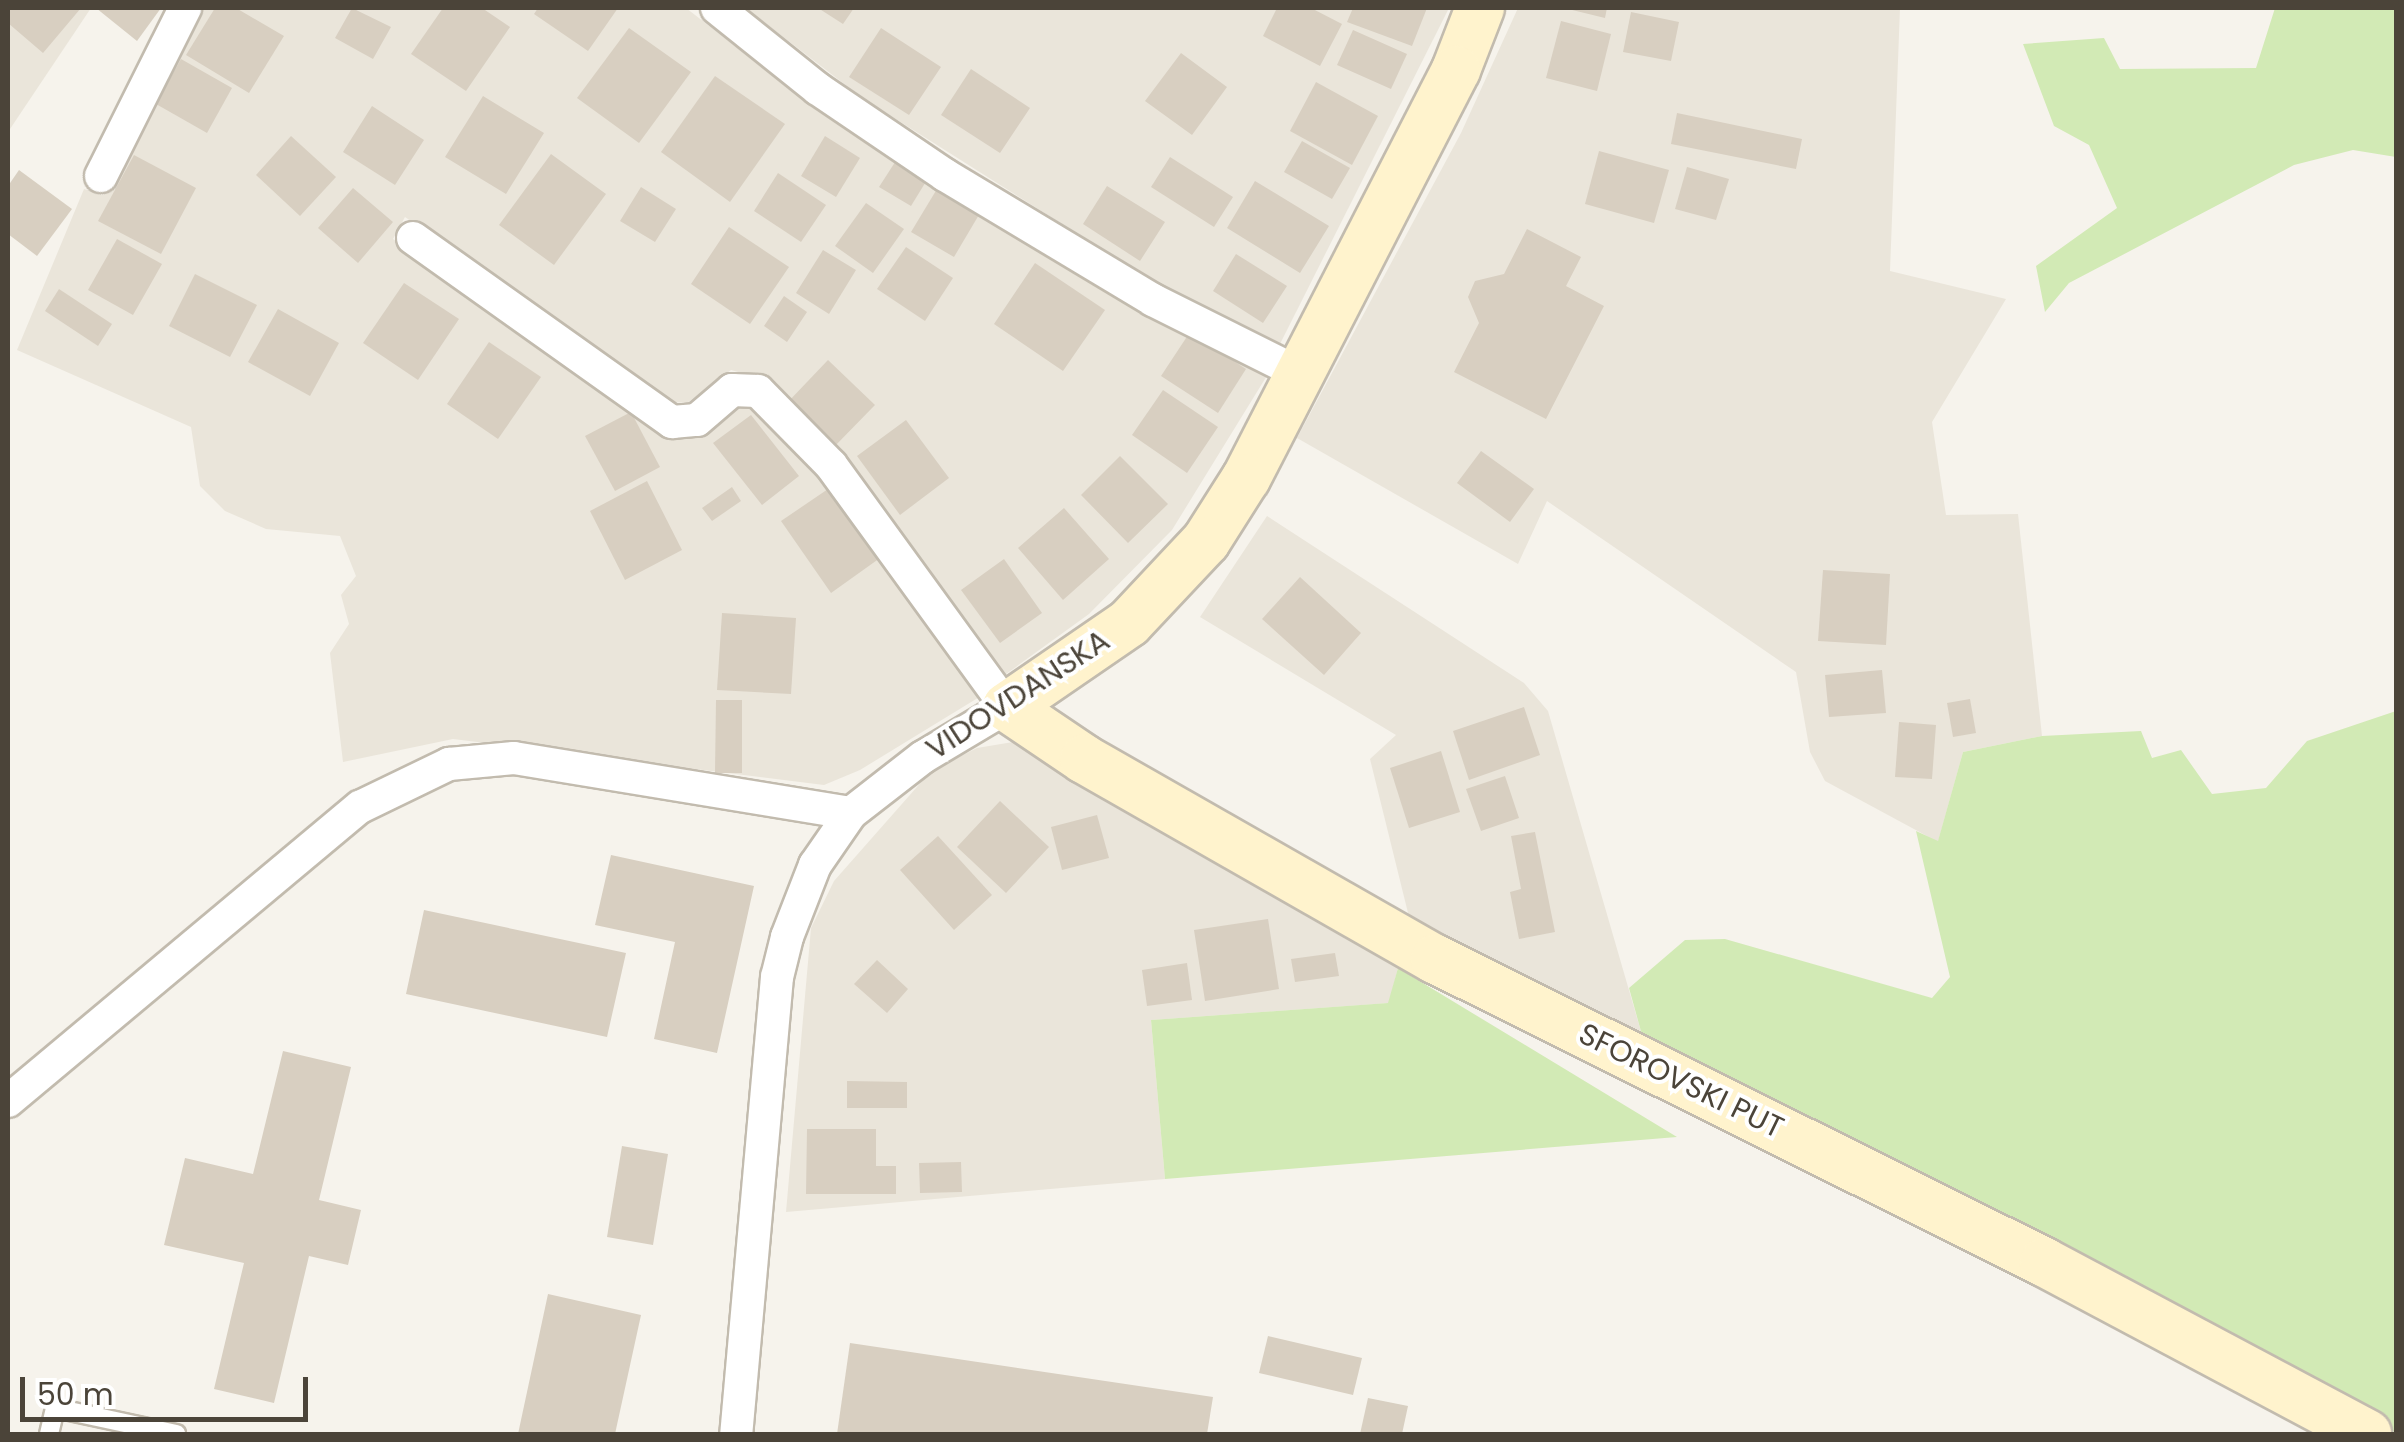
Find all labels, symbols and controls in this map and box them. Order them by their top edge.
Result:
street label: VIDOVDANSKA [920,622,1116,768]
street label: SFOROVSKI PUT [1573,1016,1789,1146]
scale bar [25,1357,312,1419]
text: 50 m [37,1373,114,1416]

